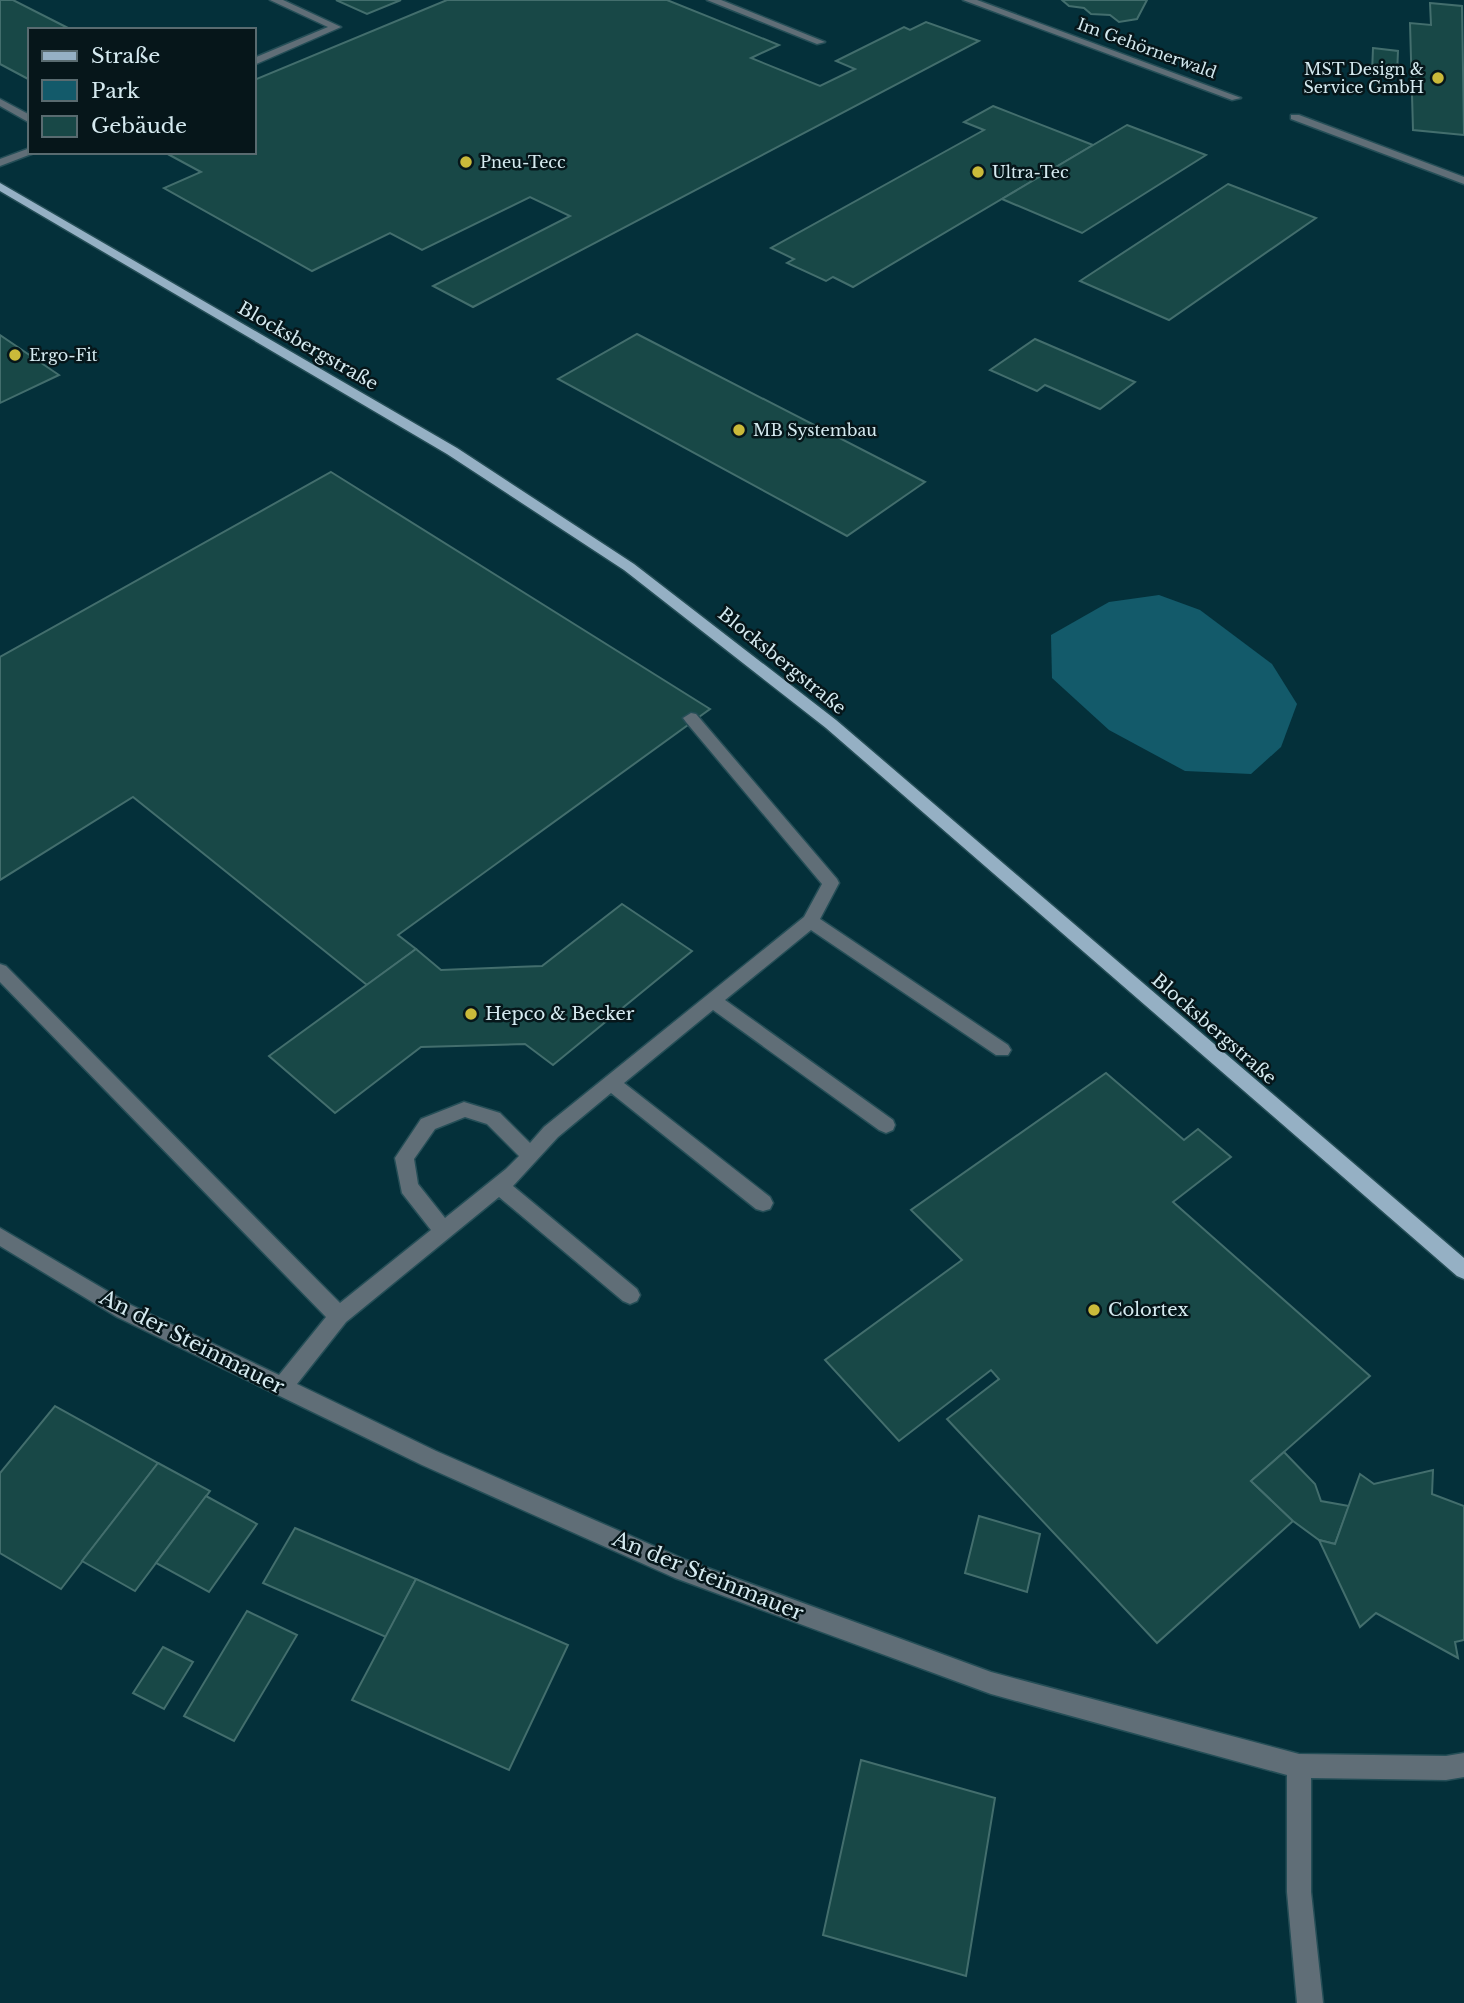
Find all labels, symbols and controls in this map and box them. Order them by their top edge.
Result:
street label: Im Gehörnerwald [1075,14,1220,83]
legend [28,28,256,154]
text: Straße [91,43,160,69]
place label: MST Design & Service GmbH [1303,59,1424,97]
marker: MST Design & Service GmbH [1430,70,1446,86]
text: Park [91,78,140,104]
text: Gebäude [91,113,187,139]
place label: Pneu-Tecc [480,152,566,172]
marker: Pneu-Tecc [458,154,474,170]
place label: Ultra-Tec [992,162,1069,182]
marker: Ultra-Tec [970,164,986,180]
street label: Blocksbergstraße [234,297,382,395]
place label: Ergo-Fit [29,345,98,365]
marker: Ergo-Fit [7,347,23,363]
place label: MB Systembau [753,420,877,440]
marker: MB Systembau [731,422,747,438]
street label: Blocksbergstraße [714,603,850,719]
street label: Blocksbergstraße [1147,969,1281,1089]
place label: Hepco & Becker [485,1003,635,1025]
marker: Hepco & Becker [463,1006,479,1022]
street label: An der Steinmauer [94,1284,289,1400]
place label: Colortex [1108,1299,1188,1321]
marker: Colortex [1086,1302,1102,1318]
street label: An der Steinmauer [608,1525,807,1626]

